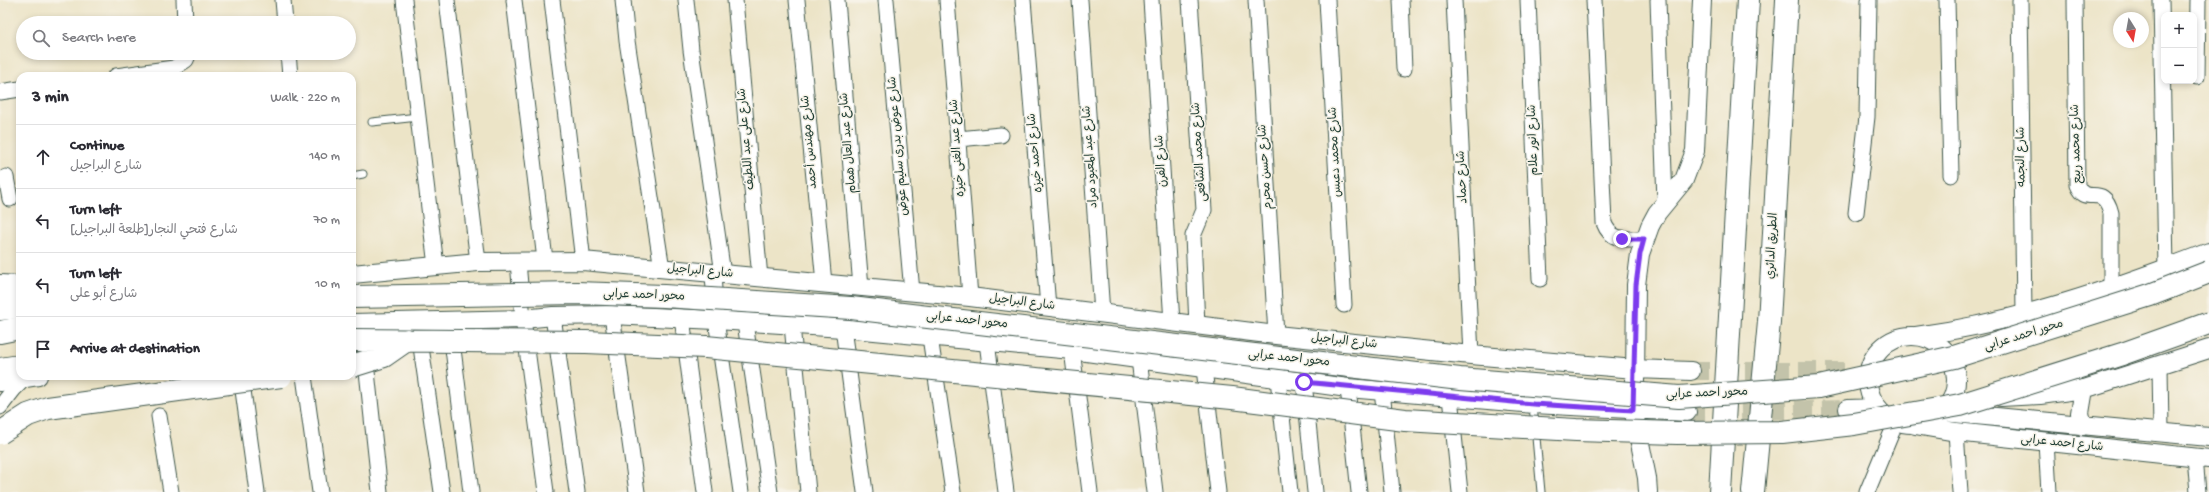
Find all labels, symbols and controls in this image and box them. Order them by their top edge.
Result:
north arrow [2113,12,2149,48]
map controls [2161,12,2197,84]
button: + [2161,12,2197,48]
search box [16,16,356,60]
icon: search [30,27,52,49]
text: Search here [62,29,136,47]
button: − [2161,48,2197,84]
street label: شارع عوض بدرى سليم عوض [886,76,912,216]
text: 3 min [32,88,69,108]
street label: شارع على عبد اللطيف [736,88,758,190]
text: Walk · 220 m [270,91,340,106]
street label: شارع عبد العال همام [838,92,860,194]
street label: شارع مهندس أحمد [797,94,821,190]
street label: شارع عبد الغنى خيزه [947,99,968,198]
street label: شارع محمد الشافعى [1190,102,1210,202]
street label: شارع انور علام [1526,104,1542,176]
street label: شارع محمد ربيع [2069,104,2085,184]
street label: شارع عبد المعبود مراد [1080,105,1102,209]
street label: شارع محمد دعبس [1327,107,1345,197]
street label: شارع أحمد خيزه [1024,113,1046,193]
street label: شارع حسن محرم [1256,124,1276,210]
street label: شارع النجمه [2014,127,2030,187]
street label: شارع الفرن [1153,134,1171,188]
text: Continue [70,137,124,155]
icon: ahead [32,146,54,168]
text: 140 m [309,149,340,164]
street label: شارع حماد [1455,150,1471,204]
text: شارع البراجيل [70,159,142,174]
text: Turn left [70,201,121,219]
icon: left [32,210,54,232]
street label: الطريق الدائري [1764,212,1782,280]
text: 70 m [314,213,340,228]
text: شارع فتحي النجار[طلعة البراجيل] [70,223,238,238]
route end [1613,230,1631,248]
street label: شارع البراجيل [666,262,734,282]
text: Turn left [70,265,121,283]
icon: left [32,274,54,296]
text: 10 m [315,277,340,292]
text: شارع أبو على [70,287,137,302]
street label: محور احمد عرابى [603,288,685,304]
street label: شارع البراجيل [988,292,1056,314]
street label: محور احمد عرابى [925,310,1009,332]
street label: محور احمد عرابى [1983,317,2065,355]
street label: شارع البراجيل [1310,332,1378,352]
icon: arrive [32,338,54,360]
text: Arrive at destination [70,340,200,358]
street label: محور احمد عرابى [1247,348,1331,370]
route start [1295,373,1313,391]
street label: محور احمد عرابى [1666,386,1748,402]
street label: شارع احمد عرابى [2020,433,2104,455]

